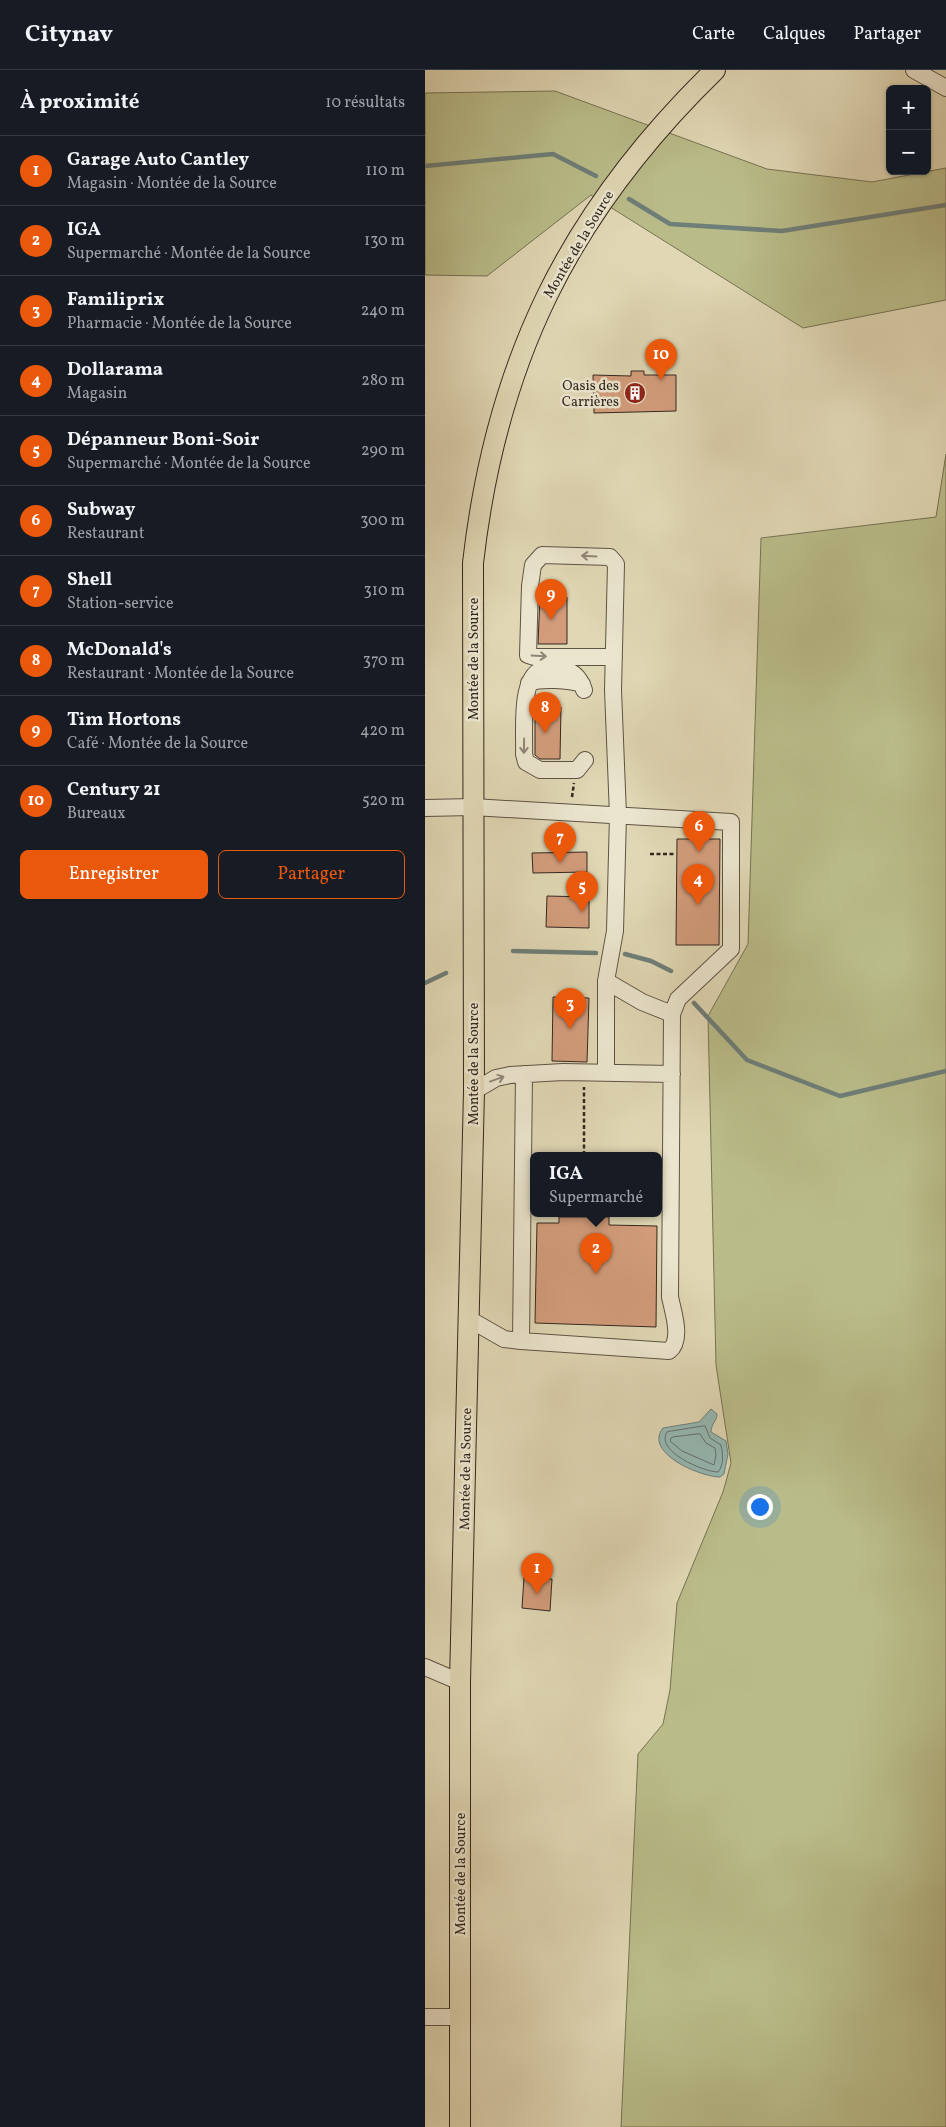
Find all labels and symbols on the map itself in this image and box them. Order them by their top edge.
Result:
street label: Montée de la Source [540,187,619,302]
pin: 10 [645,339,677,380]
place label: Oasis des Carrières [562,377,619,412]
building icon: Oasis des Carrières [623,381,647,405]
one-way arrow [582,552,598,561]
pin: 9 [535,579,567,620]
street label: Montée de la Source [465,597,484,720]
one-way arrow [531,652,547,661]
pin: 8 [529,692,561,733]
one-way arrow [519,738,529,754]
pin: 6 [683,811,715,852]
pin: 7 [544,822,576,863]
pin: 4 [682,864,714,905]
pin: 5 [566,871,598,912]
pin: 3 [554,988,586,1029]
street label: Montée de la Source [465,1002,484,1125]
one-way arrow [489,1074,505,1083]
pin: 2 [580,1233,612,1274]
street label: Montée de la Source [456,1407,477,1530]
your location [747,1494,773,1520]
pin: 1 [521,1553,553,1594]
street label: Montée de la Source [452,1812,471,1935]

